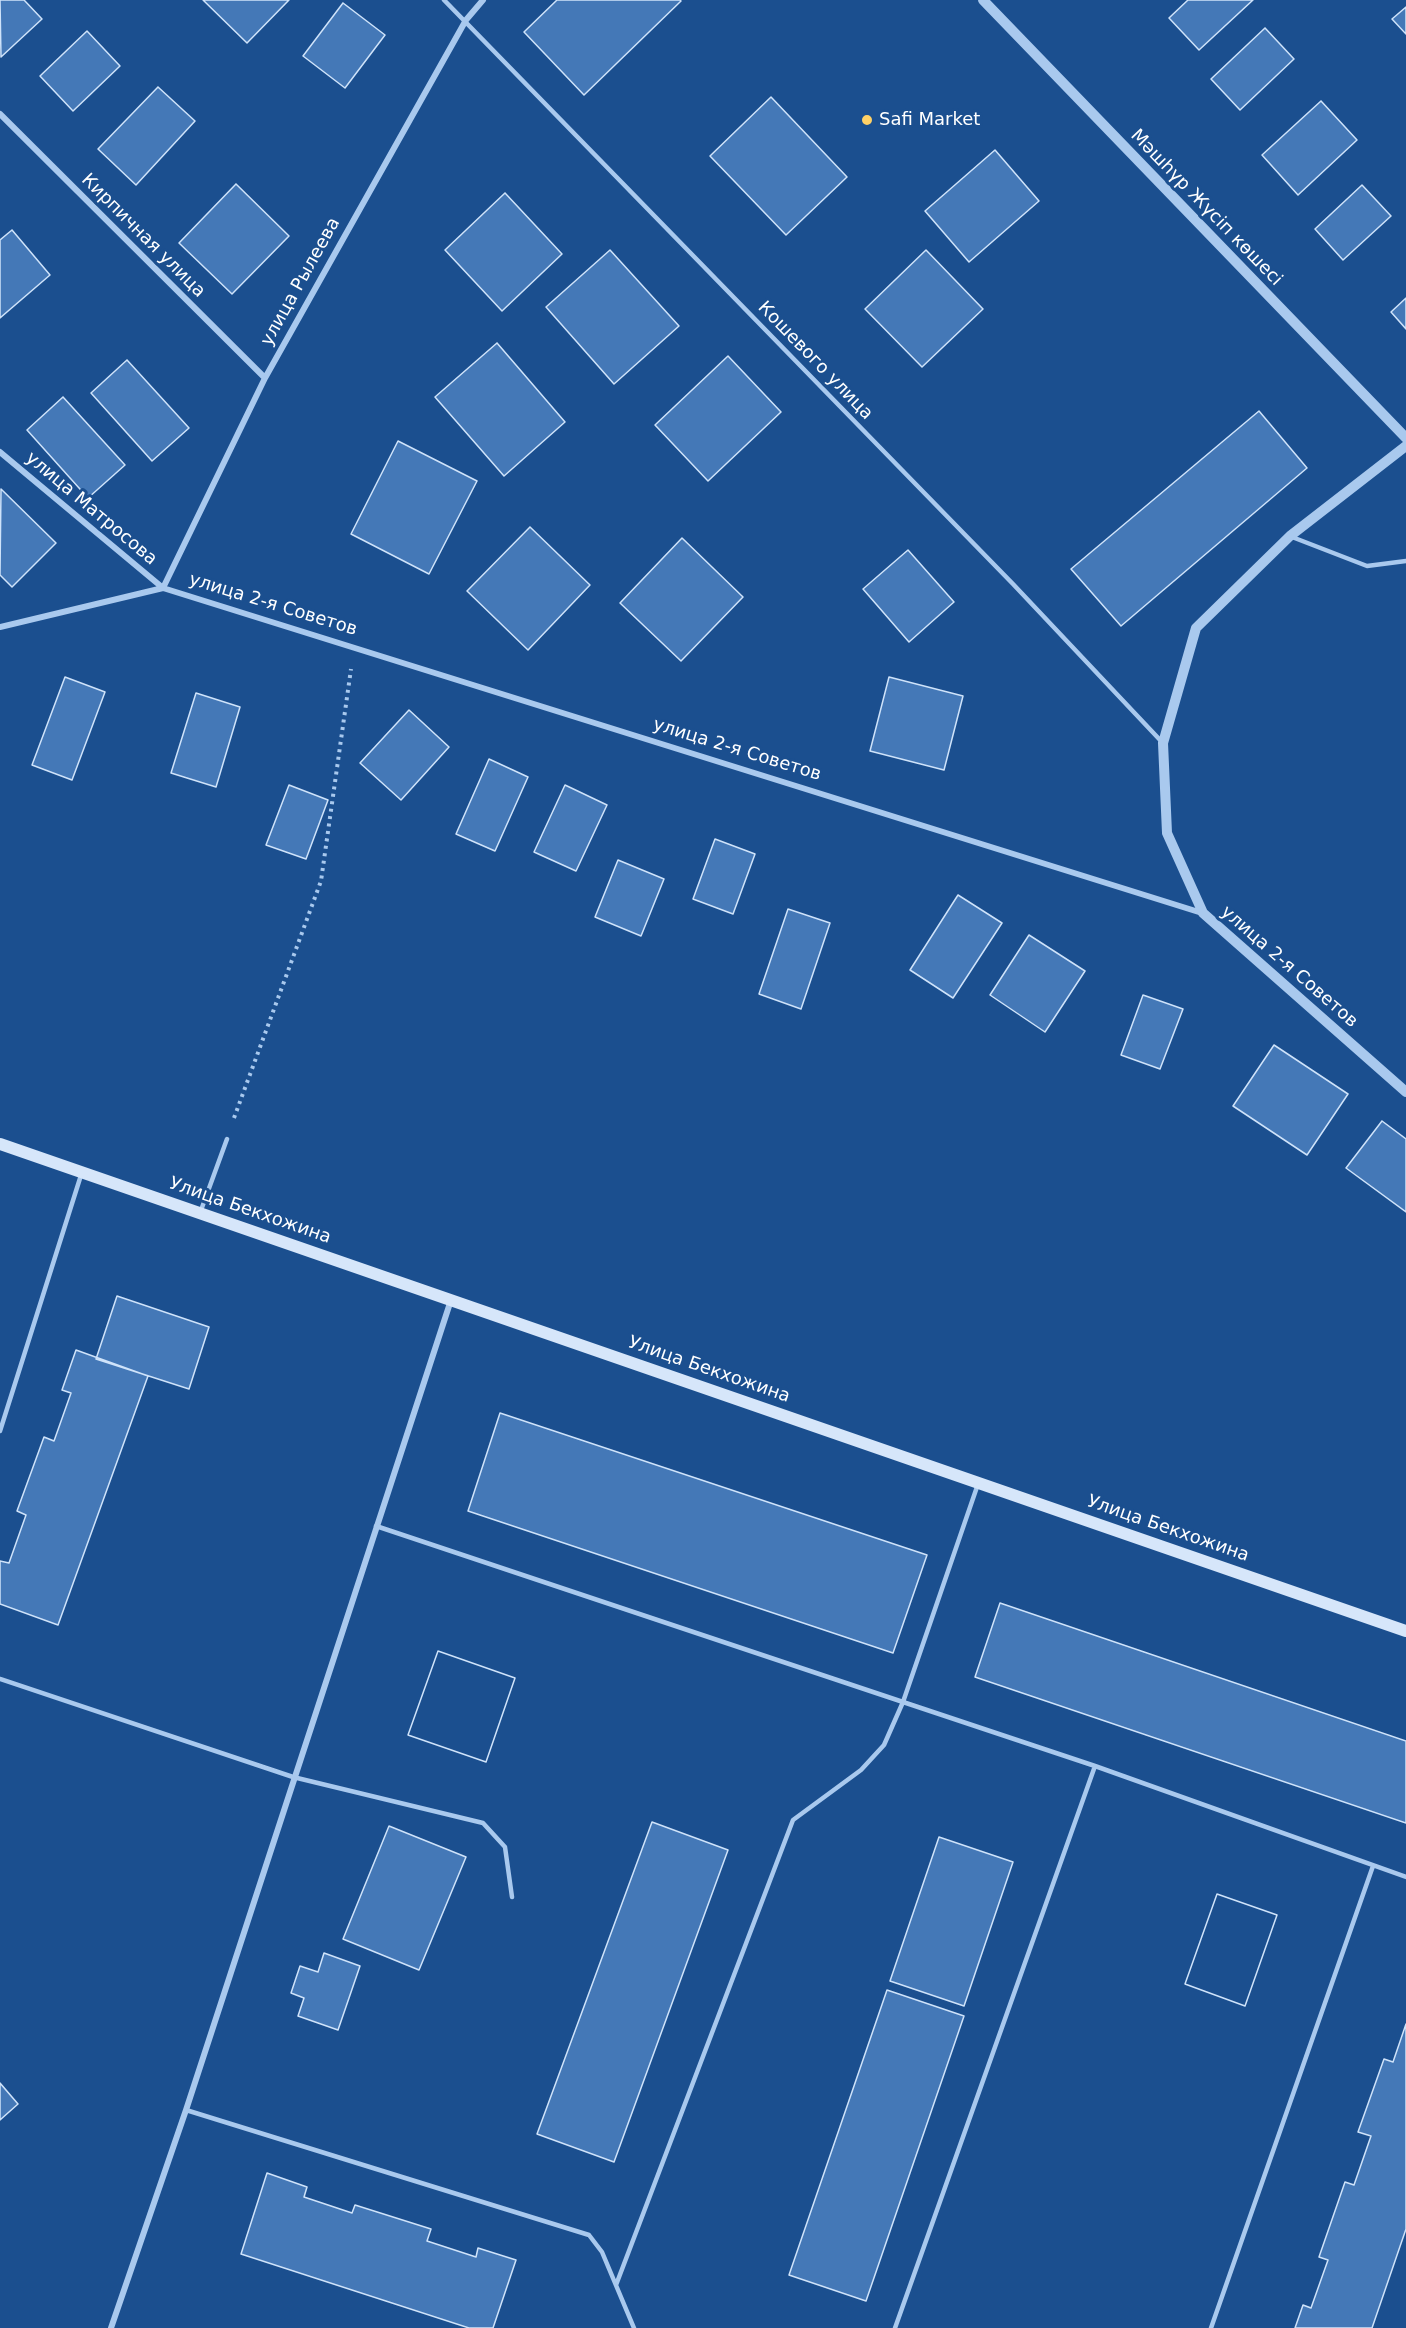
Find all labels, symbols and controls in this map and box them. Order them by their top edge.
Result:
place label: Safi Market [879,109,980,131]
marker: Safi Market [860,113,874,127]
street label: Мәшһүр Жүсіп көшесі [1126,125,1286,291]
street label: Кирпичная улица [76,169,210,303]
street label: улица Рылеева [257,214,345,350]
street label: Кошевого улица [753,297,877,425]
street label: улица Матросова [21,448,161,570]
street label: улица 2-я Советов [186,569,360,641]
street label: улица 2-я Советов [650,714,824,786]
street label: улица 2-я Советов [1216,902,1362,1032]
street label: Улица Бекхожина [166,1173,334,1249]
street label: Улица Бекхожина [625,1332,793,1408]
street label: Улица Бекхожина [1084,1491,1252,1567]

